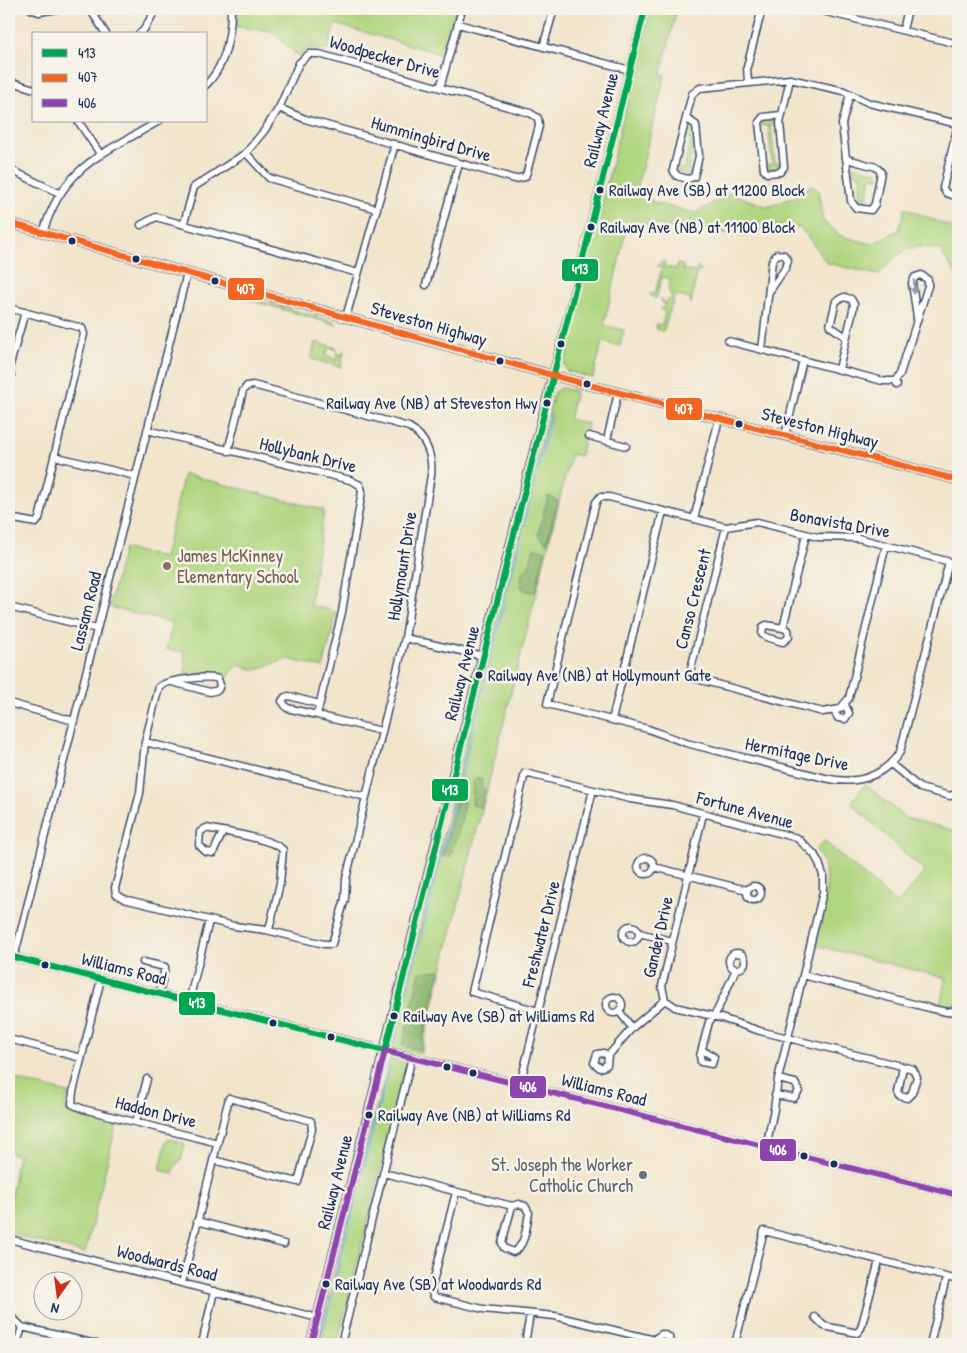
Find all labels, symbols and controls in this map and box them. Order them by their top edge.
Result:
street label: Woodpecker Drive [327,29,443,84]
legend [32,32,208,122]
text: 413 [78,42,96,63]
text: 407 [78,66,98,87]
street label: Railway Avenue [577,70,624,170]
text: 406 [78,92,96,113]
street label: Hummingbird Drive [368,109,494,168]
place label: Railway Ave (SB) at 11200 Block [609,178,805,201]
marker: Railway Ave (SB) at 11200 Block [595,185,605,195]
place label: Railway Ave (NB) at 11100 Block [600,215,795,238]
marker: Railway Ave (NB) at 11100 Block [586,222,596,232]
unlabelled marker [67,236,77,246]
unlabelled marker [131,254,141,264]
line badge: 413 [561,258,599,282]
text: 413 [572,259,589,278]
unlabelled marker [210,276,220,286]
line badge: 407 [227,277,265,301]
text: 407 [237,279,255,298]
one-way arrow [910,280,918,296]
street label: Steveston Highway [368,295,490,352]
unlabelled marker [556,339,566,349]
unlabelled marker [495,356,505,366]
unlabelled marker [582,379,592,389]
place label: Railway Ave (NB) at Steveston Hwy [326,391,538,414]
line badge: 407 [665,397,703,421]
marker: Railway Ave (NB) at Steveston Hwy [542,398,552,408]
text: 407 [675,399,693,418]
street label: Steveston Highway [759,401,882,454]
unlabelled marker [734,419,744,429]
street label: Hollybank Drive [257,430,359,479]
street label: Bonavista Drive [788,501,892,544]
street label: Hollymount Drive [381,510,422,622]
place label: James McKinney Elementary School [177,543,299,589]
street label: Canso Crescent [668,545,717,652]
marker: James McKinney Elementary School [161,560,173,572]
street label: Lassam Road [64,569,107,653]
street label: Railway Avenue [438,623,485,723]
place label: Railway Ave (NB) at Hollymount Gate [488,663,712,686]
marker: Railway Ave (NB) at Hollymount Gate [474,670,484,680]
street label: Hermitage Drive [743,730,851,777]
line badge: 413 [431,778,469,802]
text: 413 [442,780,459,799]
street label: Fortune Avenue [693,784,796,834]
street label: Freshwater Drive [515,878,566,991]
street label: Gander Drive [636,894,679,980]
street label: Williams Road [79,946,169,991]
unlabelled marker [40,960,50,970]
line badge: 413 [178,991,216,1016]
text: 413 [189,993,206,1012]
place label: Railway Ave (SB) at Williams Rd [403,1004,595,1027]
marker: Railway Ave (SB) at Williams Rd [389,1011,399,1021]
unlabelled marker [268,1018,278,1028]
unlabelled marker [326,1032,336,1042]
unlabelled marker [442,1062,452,1072]
street label: Williams Road [559,1067,649,1112]
unlabelled marker [468,1068,478,1078]
line badge: 406 [509,1075,547,1099]
text: 406 [519,1077,537,1096]
street label: Haddon Drive [113,1089,199,1134]
place label: Railway Ave (NB) at Williams Rd [378,1103,571,1126]
marker: Railway Ave (NB) at Williams Rd [364,1110,374,1120]
street label: Railway Avenue [311,1132,358,1232]
line badge: 406 [759,1138,797,1162]
text: 406 [769,1140,787,1159]
unlabelled marker [799,1151,809,1161]
place label: St. Joseph the Worker Catholic Church [491,1152,633,1198]
unlabelled marker [829,1159,839,1169]
marker: St. Joseph the Worker Catholic Church [637,1169,649,1181]
street label: Woodwards Road [114,1238,220,1287]
north arrow [32,1270,82,1320]
place label: Railway Ave (SB) at Woodwards Rd [335,1272,541,1295]
marker: Railway Ave (SB) at Woodwards Rd [321,1279,331,1289]
text: N [48,1299,61,1319]

